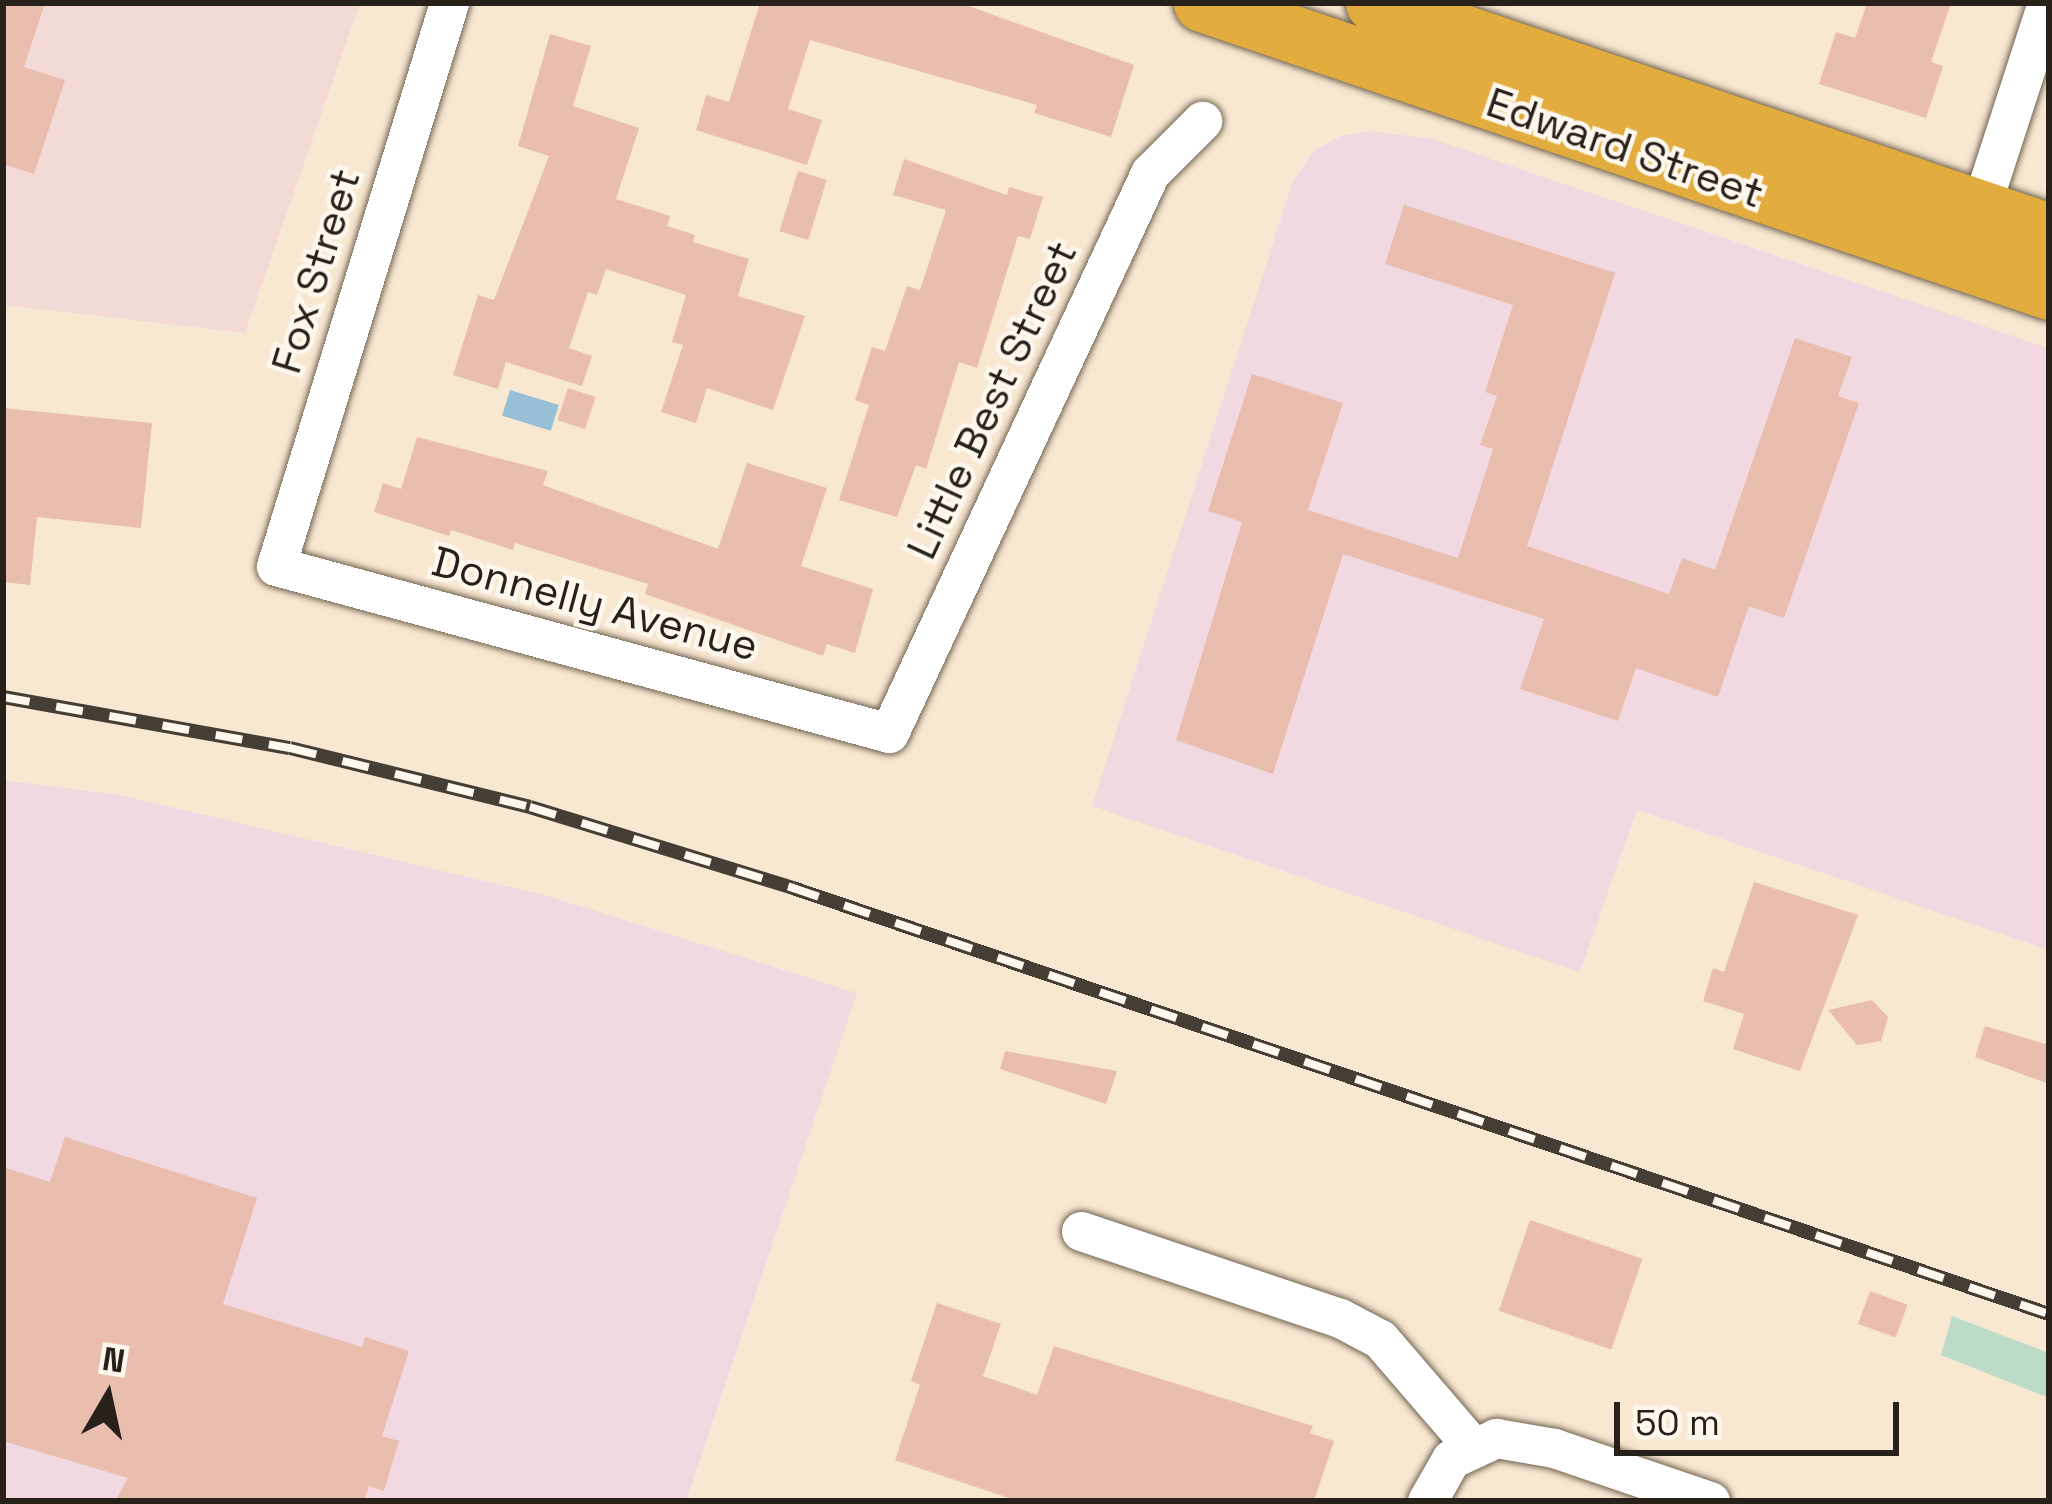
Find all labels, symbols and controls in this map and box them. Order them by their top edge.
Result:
street label: Edward Street [1480,77,1770,219]
street label: Fox Street [261,163,371,379]
street label: Little Best Street [896,233,1088,567]
street label: Donnelly Avenue [426,536,764,672]
north arrow [48,1336,168,1456]
text: N [99,1338,128,1383]
scale bar [1620,1378,1905,1452]
text: 50 m [1635,1400,1720,1446]

